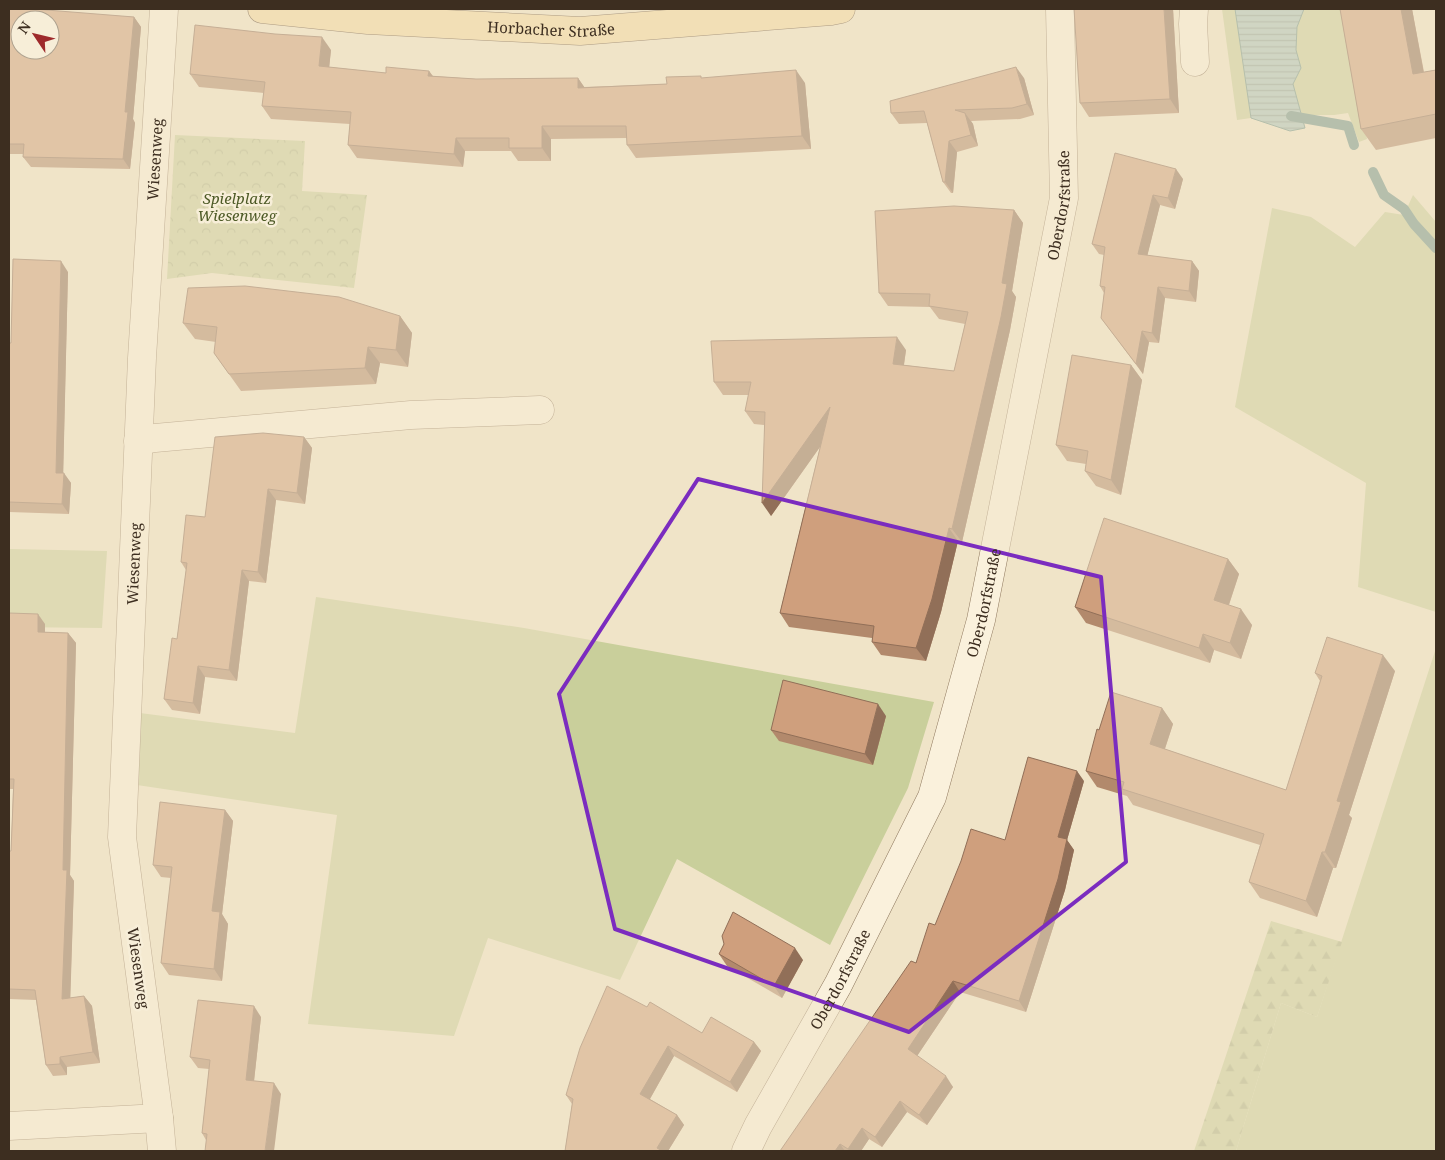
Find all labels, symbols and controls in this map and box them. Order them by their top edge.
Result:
north arrow [10,10,60,60]
street label: Horbacher Straße [487,16,616,41]
text: N [13,17,35,37]
street label: Wiesenweg [142,118,167,201]
street label: Oberdorfstraße [1042,150,1075,262]
park label: Spielplatz Wiesenweg [198,188,277,225]
street label: Wiesenweg [122,522,145,605]
street label: Oberdorfstraße [961,547,1005,659]
street label: Oberdorfstraße [805,925,875,1033]
street label: Wiesenweg [123,926,155,1010]

